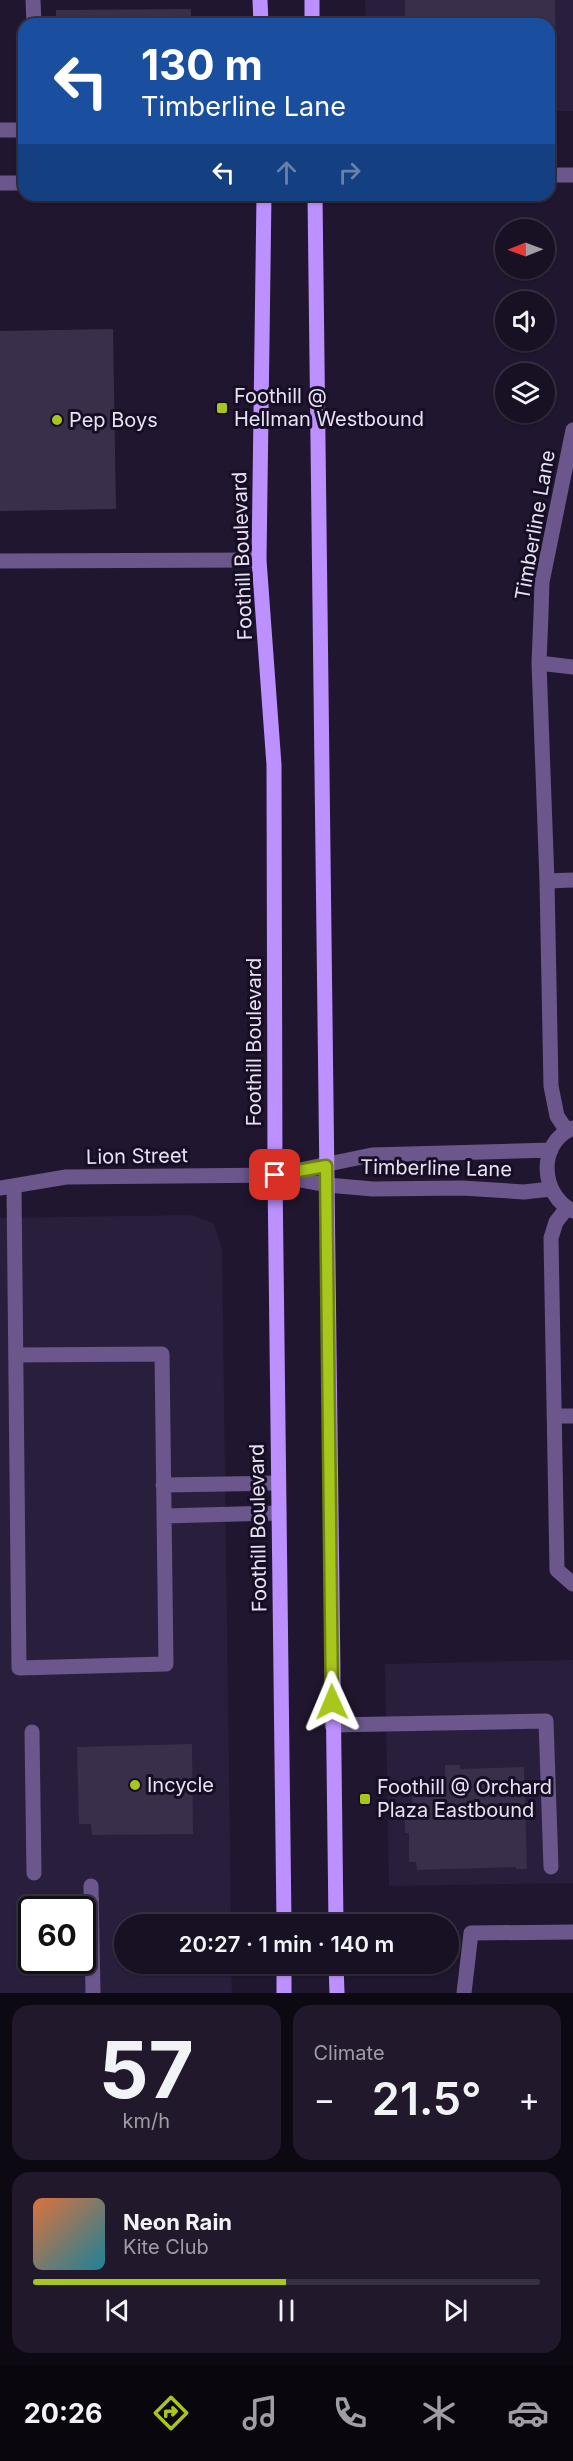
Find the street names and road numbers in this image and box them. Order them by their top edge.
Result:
street label: Timberline Lane [510,448,560,602]
street label: Foothill Boulevard [227,471,257,641]
street label: Foothill Boulevard [242,958,266,1126]
street label: Lion Street [86,1143,189,1169]
street label: Timberline Lane [360,1155,512,1181]
street label: Foothill Boulevard [245,1444,271,1612]

